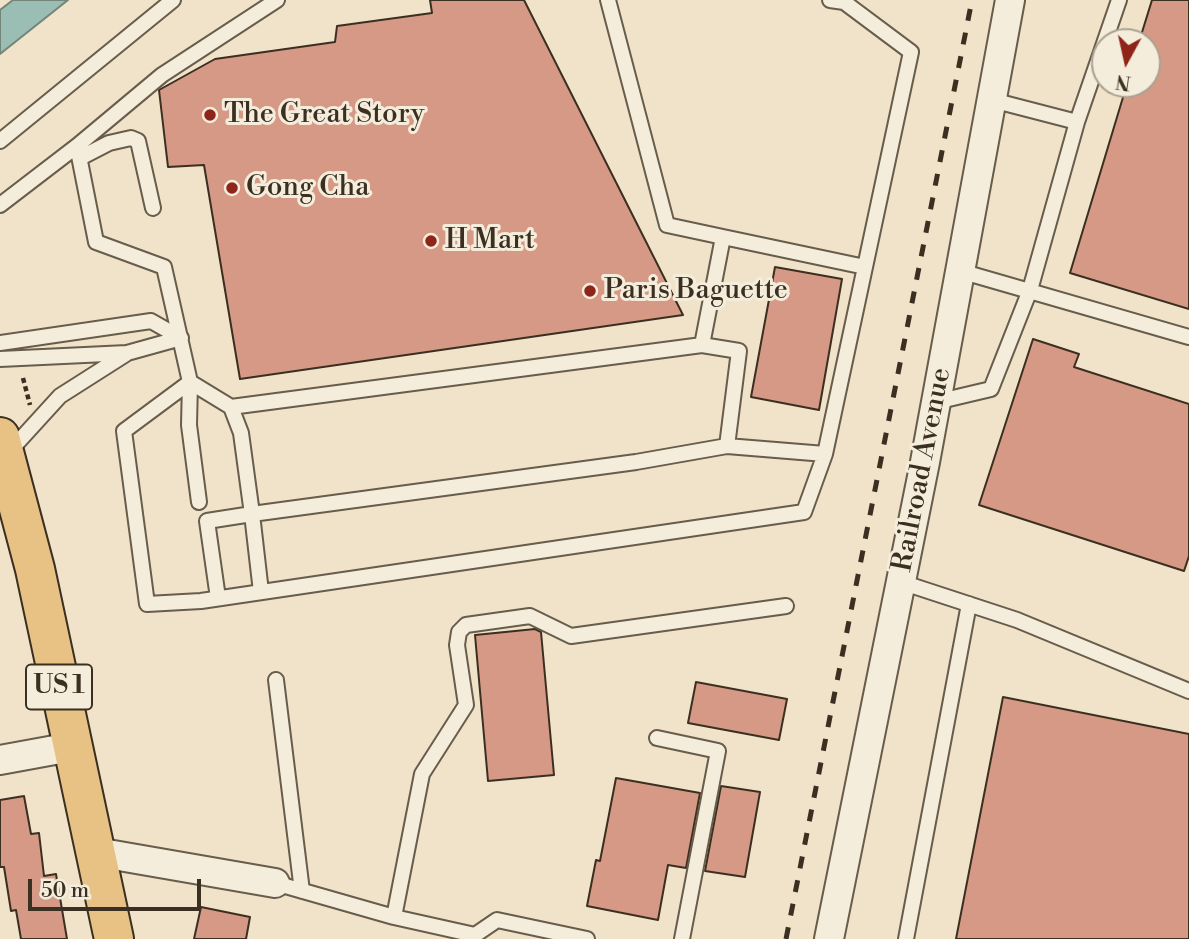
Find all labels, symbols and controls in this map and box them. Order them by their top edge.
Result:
north arrow [1091,28,1161,98]
text: N [1114,69,1132,95]
place label: The Great Story [224,98,424,132]
marker: The Great Story [202,107,218,123]
place label: Gong Cha [246,171,369,205]
marker: Gong Cha [224,180,240,196]
place label: H Mart [445,224,535,258]
marker: H Mart [423,233,439,249]
place label: Paris Baguette [604,274,788,308]
marker: Paris Baguette [582,283,598,299]
street label: Railroad Avenue [887,365,959,575]
road number: US 1 [26,664,92,709]
scale bar [32,866,205,910]
text: 50 m [41,878,89,904]

